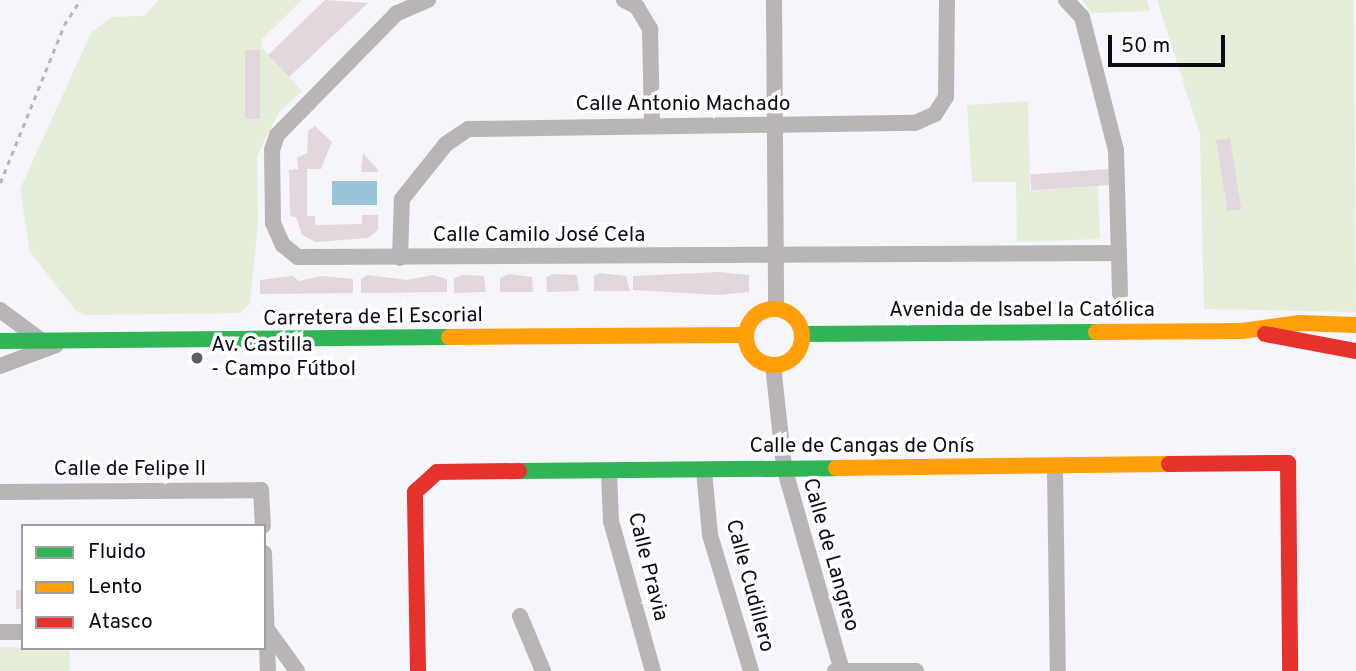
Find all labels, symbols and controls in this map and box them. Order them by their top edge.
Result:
scale bar [1111,21,1228,65]
text: 50 m [1121,33,1170,60]
street label: Calle Antonio Machado [575,92,791,118]
street label: Calle Camilo José Cela [433,223,645,249]
street label: Avenida de Isabel la Católica [889,298,1155,324]
street label: Carretera de El Escorial [263,303,483,333]
place label: Av. Castilla - Campo Fútbol [211,333,356,383]
marker: Av. Castilla - Campo Fútbol [189,350,205,366]
street label: Calle de Cangas de Onís [749,434,975,460]
street label: Calle de Felipe II [54,457,206,483]
street label: Calle de Langreo [796,476,864,634]
street label: Calle Pravia [621,510,673,624]
street label: Calle Cudillero [719,517,779,655]
legend [21,524,266,650]
text: Fluido [88,539,146,566]
text: Lento [88,574,142,601]
text: Atasco [88,609,153,636]

